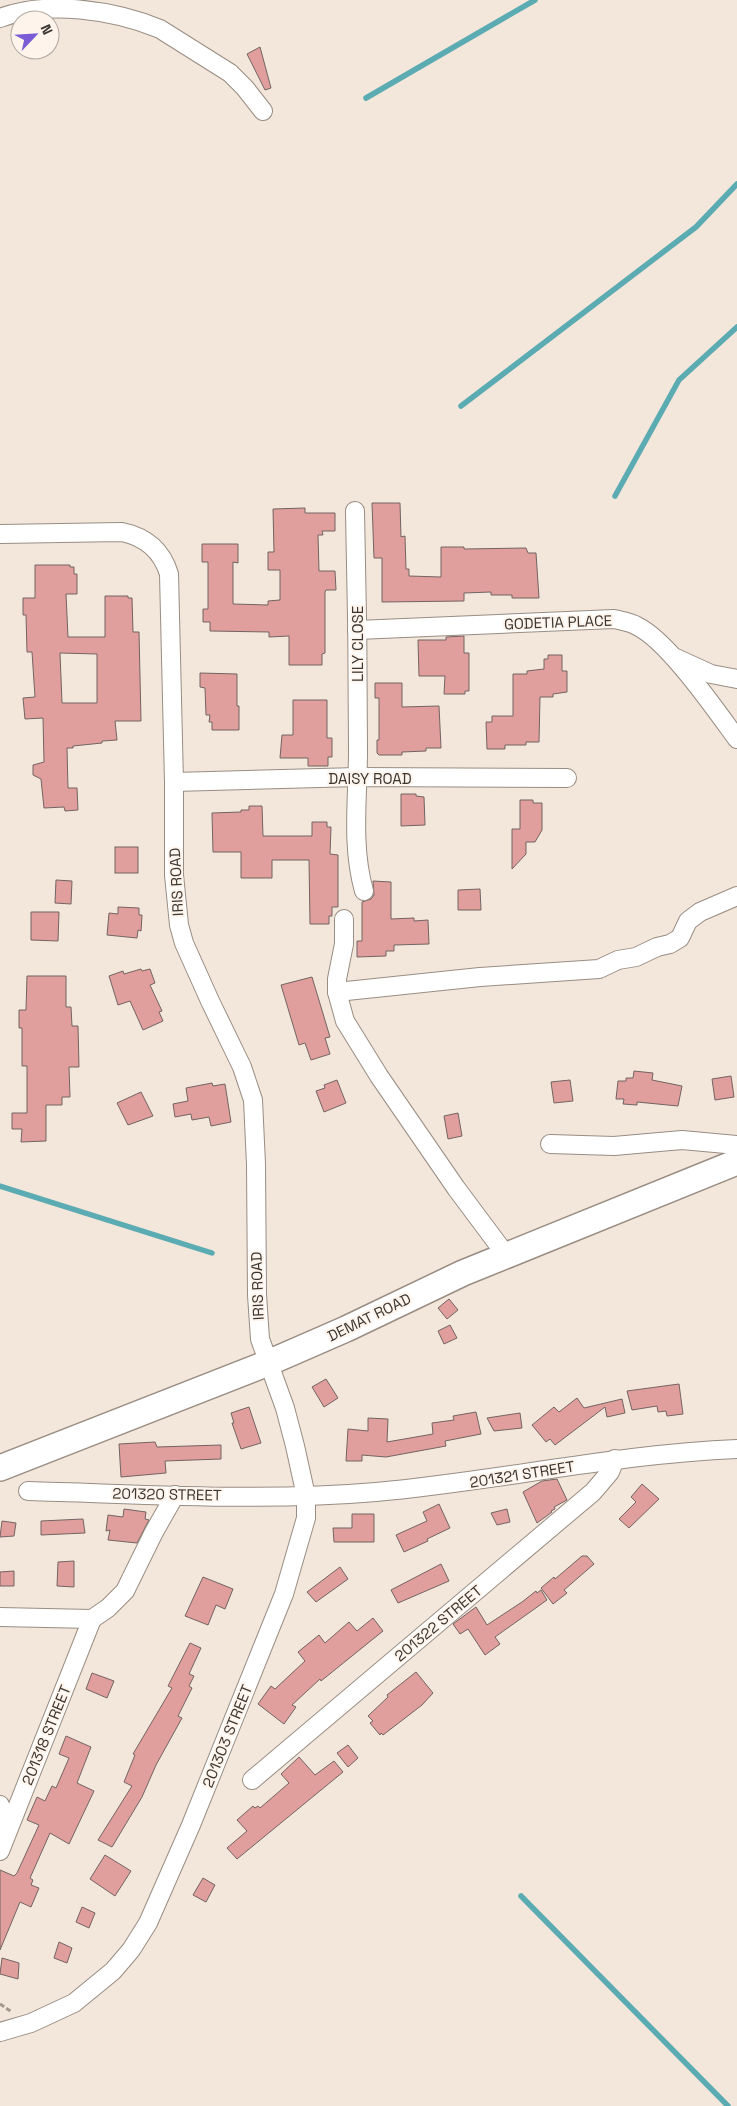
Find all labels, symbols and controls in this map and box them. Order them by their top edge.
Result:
north arrow [10,10,60,60]
text: N [37,21,57,38]
street label: LILY CLOSE [348,606,367,682]
street label: GODETIA PLACE [504,611,612,633]
street label: DAISY ROAD [328,769,412,788]
street label: IRIS ROAD [165,847,187,917]
street label: IRIS ROAD [246,1251,268,1321]
street label: DEMAT ROAD [324,1289,414,1345]
street label: 201321 STREET [468,1456,576,1492]
street label: 201320 STREET [112,1484,222,1504]
street label: 201322 STREET [390,1581,486,1665]
street label: 201318 STREET [17,1682,75,1788]
street label: 201303 STREET [198,1682,256,1790]

